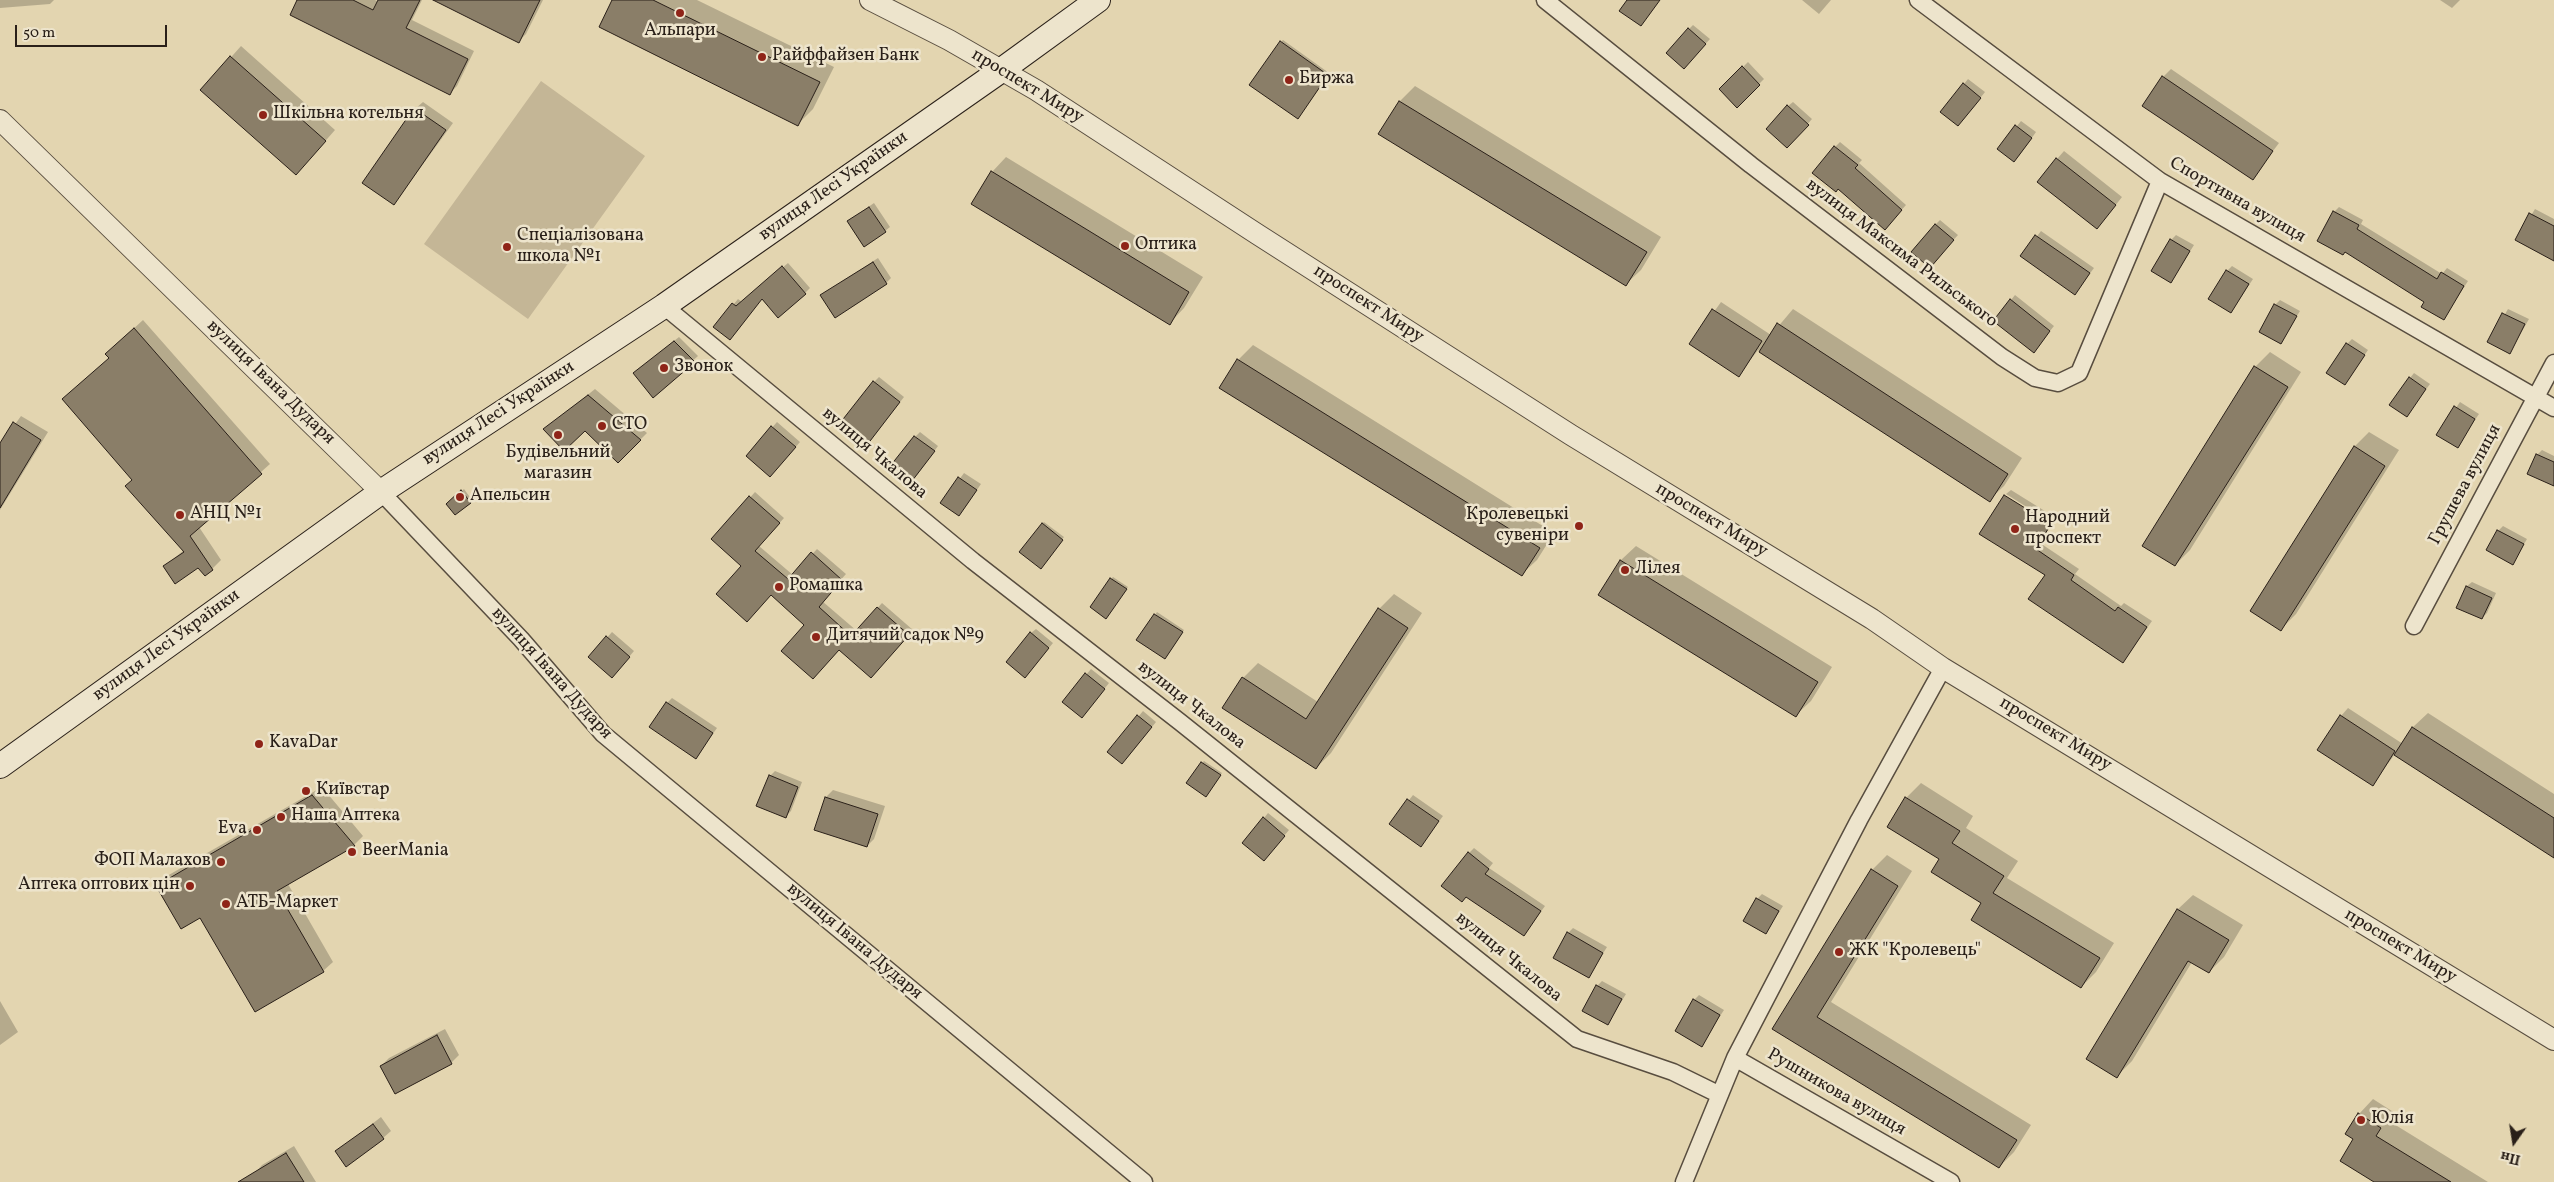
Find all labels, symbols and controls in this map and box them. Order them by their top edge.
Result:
marker: Альпари [674,7,686,19]
scale bar [18,15,170,47]
place label: Альпари [644,21,716,43]
text: 50 m [23,23,55,44]
street label: проспект Миру [967,45,1087,129]
place label: Райффайзен Банк [772,46,919,68]
marker: Райффайзен Банк [756,51,768,63]
place label: Биржа [1299,69,1354,91]
marker: Биржа [1283,74,1295,86]
place label: Шкільна котельня [273,104,424,126]
marker: Шкільна котельня [257,109,269,121]
street label: вулиця Лесі Українки [756,128,912,246]
street label: Спортивна вулиця [2165,153,2309,249]
street label: вулиця Максима Рильського [1801,175,2001,333]
place label: Спеціалізована школа №1 [517,226,644,268]
place label: Оптика [1135,235,1197,257]
marker: Оптика [1119,240,1131,252]
marker: Спеціалізована школа №1 [501,241,513,253]
street label: проспект Миру [1309,261,1427,349]
street label: вулиця Івана Дударя [201,316,339,450]
street label: вулиця Лесі Українки [419,357,579,471]
place label: Звонок [674,357,733,379]
marker: Звонок [658,362,670,374]
street label: вулиця Чкалова [817,404,931,504]
place label: СТО [612,415,647,437]
marker: СТО [596,420,608,432]
street label: Грушева вулиця [2425,421,2507,549]
marker: Будівельний магазин [552,429,564,441]
place label: Будівельний магазин [506,443,610,486]
street label: проспект Миру [1651,479,1771,563]
place label: Апельсин [470,486,550,508]
marker: Апельсин [454,491,466,503]
place label: АНЦ №1 [190,504,262,526]
place label: Кролевецькі сувеніри [1466,505,1569,548]
place label: Народний проспект [2025,508,2110,550]
marker: АНЦ №1 [174,509,186,521]
marker: Кролевецькі сувеніри [1573,520,1585,532]
marker: Народний проспект [2009,523,2021,535]
place label: Лілея [1635,559,1680,581]
marker: Лілея [1619,564,1631,576]
place label: Ромашка [789,576,863,598]
marker: Ромашка [773,581,785,593]
street label: вулиця Лесі Українки [89,585,245,707]
street label: вулиця Івана Дударя [486,603,616,745]
place label: Дитячий садок №9 [826,626,984,648]
marker: Дитячий садок №9 [810,631,822,643]
street label: вулиця Чкалова [1133,657,1249,755]
street label: проспект Миру [1995,693,2115,777]
place label: KavaDar [269,733,338,755]
marker: KavaDar [253,738,265,750]
place label: Київстар [316,780,390,802]
marker: Київстар [300,785,312,797]
place label: Наша Аптека [291,806,400,828]
marker: Наша Аптека [275,811,287,823]
place label: Eva [218,819,247,841]
marker: Eva [251,824,263,836]
place label: BeerMania [362,841,449,863]
marker: BeerMania [346,846,358,858]
place label: ФОП Малахов [94,851,211,873]
marker: ФОП Малахов [215,856,227,868]
place label: Аптека оптових цін [18,875,180,897]
street label: вулиця Івана Дударя [782,879,926,1005]
marker: Аптека оптових цін [184,880,196,892]
place label: АТБ-Маркет [236,893,338,915]
marker: АТБ-Маркет [220,898,232,910]
street label: проспект Миру [2340,905,2460,989]
street label: вулиця Чкалова [1450,908,1566,1008]
place label: ЖК "Кролевець" [1849,941,1981,963]
marker: ЖК "Кролевець" [1833,946,1845,958]
street label: Рушникова вулиця [1763,1044,1909,1142]
place label: Юлія [2371,1109,2414,1131]
marker: Юлія [2355,1114,2367,1126]
north arrow [2489,1117,2539,1167]
text: Пн [2499,1146,2522,1169]

